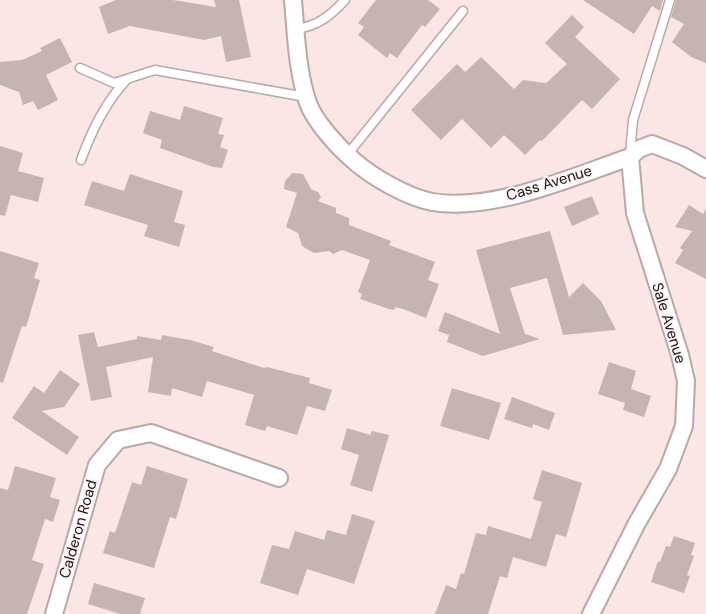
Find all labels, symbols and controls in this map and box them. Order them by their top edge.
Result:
street label: Cass Avenue [504,160,594,206]
street label: Sale Avenue [647,280,691,366]
street label: Calderon Road [54,477,102,581]

